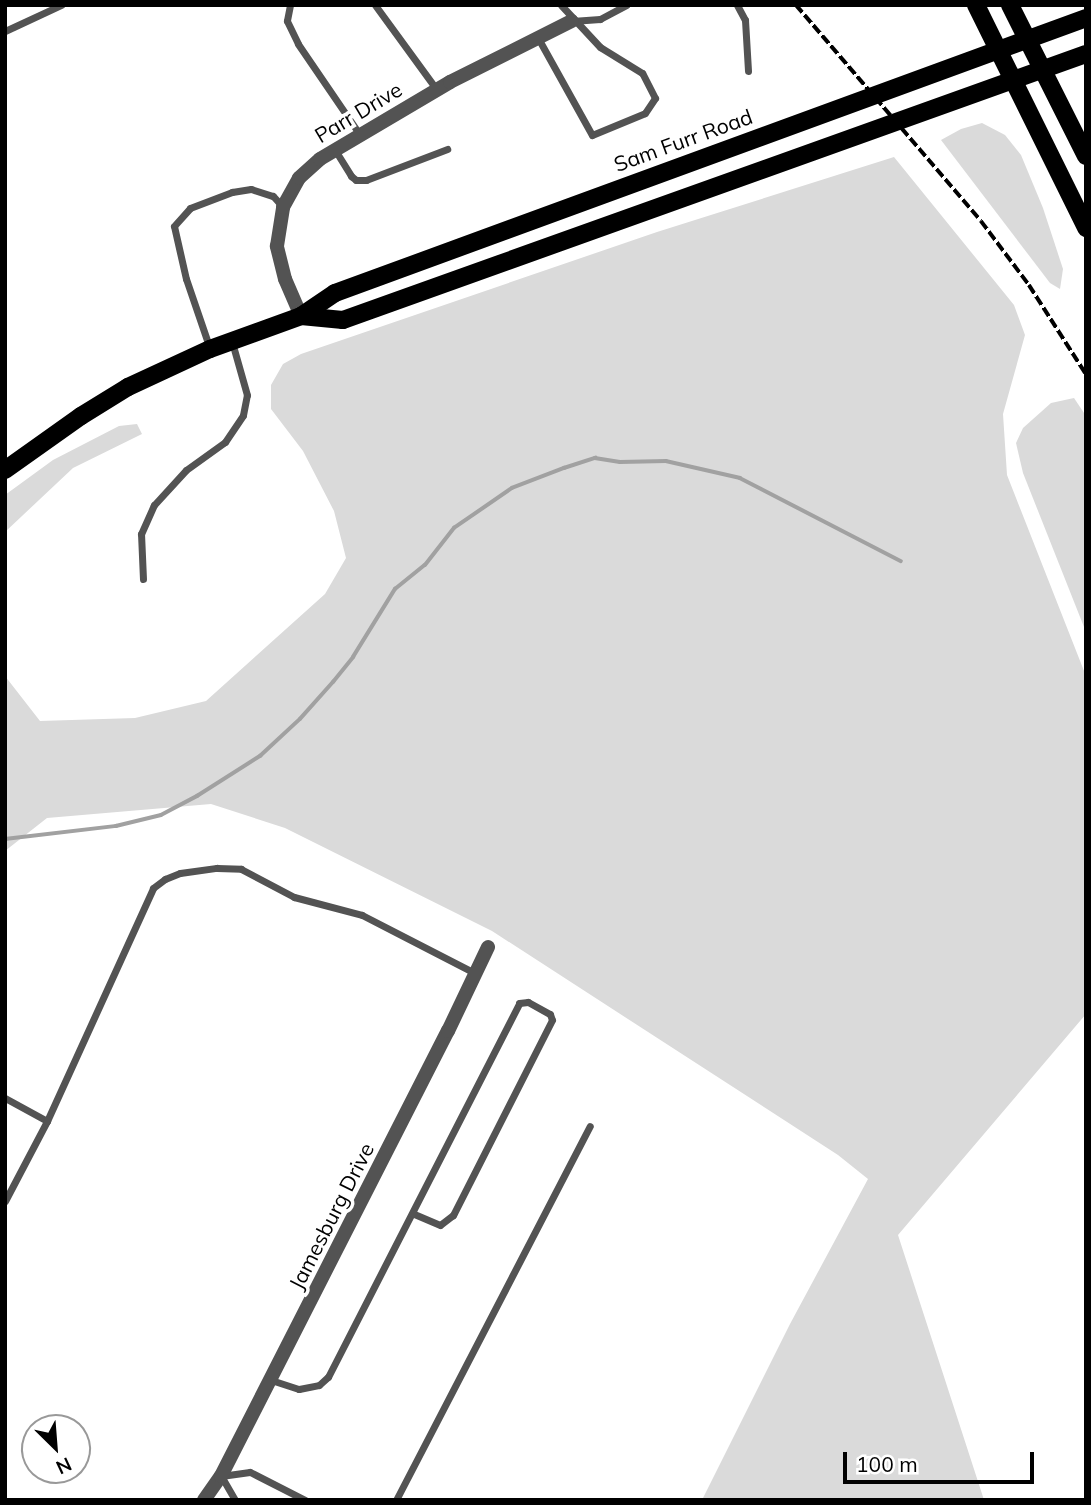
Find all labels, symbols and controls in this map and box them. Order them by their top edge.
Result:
street label: Parr Drive [310,76,406,148]
street label: Sam Furr Road [610,103,756,177]
street label: Jamesburg Drive [283,1139,379,1293]
north arrow [21,1414,91,1484]
scale bar [846,1438,1037,1482]
text: 100 m [856,1451,918,1477]
text: N [52,1452,76,1480]

